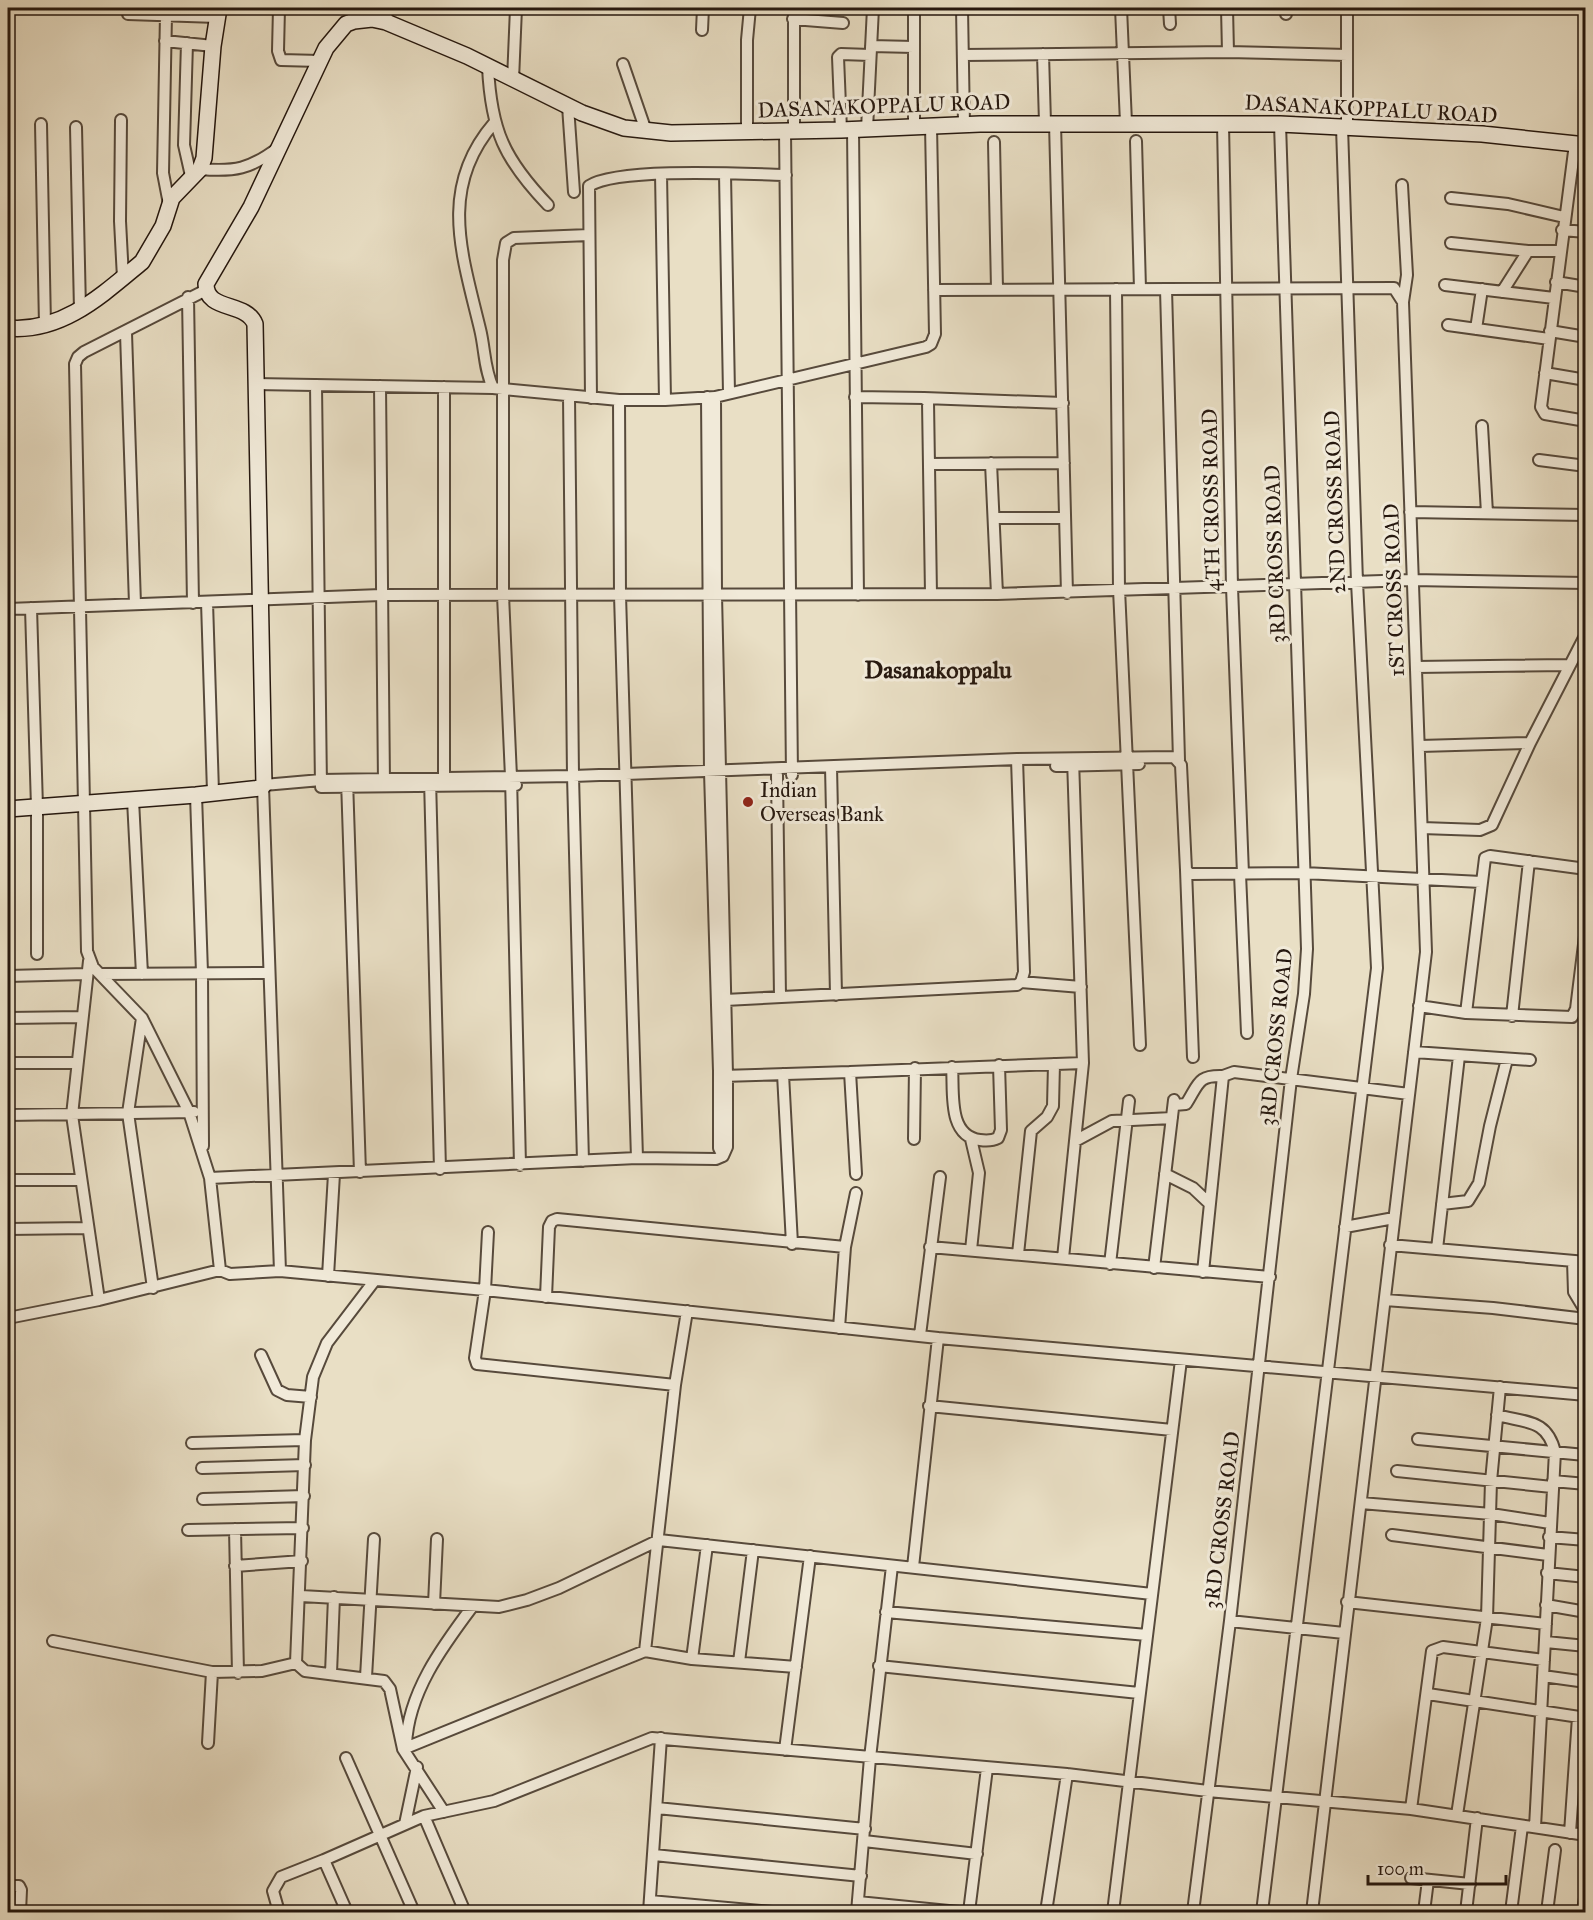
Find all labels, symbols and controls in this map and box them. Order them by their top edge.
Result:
street label: DASANAKOPPALU ROAD [757,89,1011,123]
street label: DASANAKOPPALU ROAD [1244,89,1498,129]
street label: 4TH CROSS ROAD [1196,408,1226,592]
street label: 2ND CROSS ROAD [1319,410,1351,594]
street label: 3RD CROSS ROAD [1259,464,1291,644]
street label: 1ST CROSS ROAD [1378,503,1410,677]
district label: Dasanakoppalu [864,655,1012,685]
place label: Indian Overseas Bank [760,777,884,827]
marker: Indian Overseas Bank [741,795,755,809]
street label: 3RD CROSS ROAD [1254,947,1298,1127]
street label: 3RD CROSS ROAD [1198,1430,1246,1610]
scale bar [1368,1848,1506,1886]
text: 100 m [1377,1858,1424,1880]

